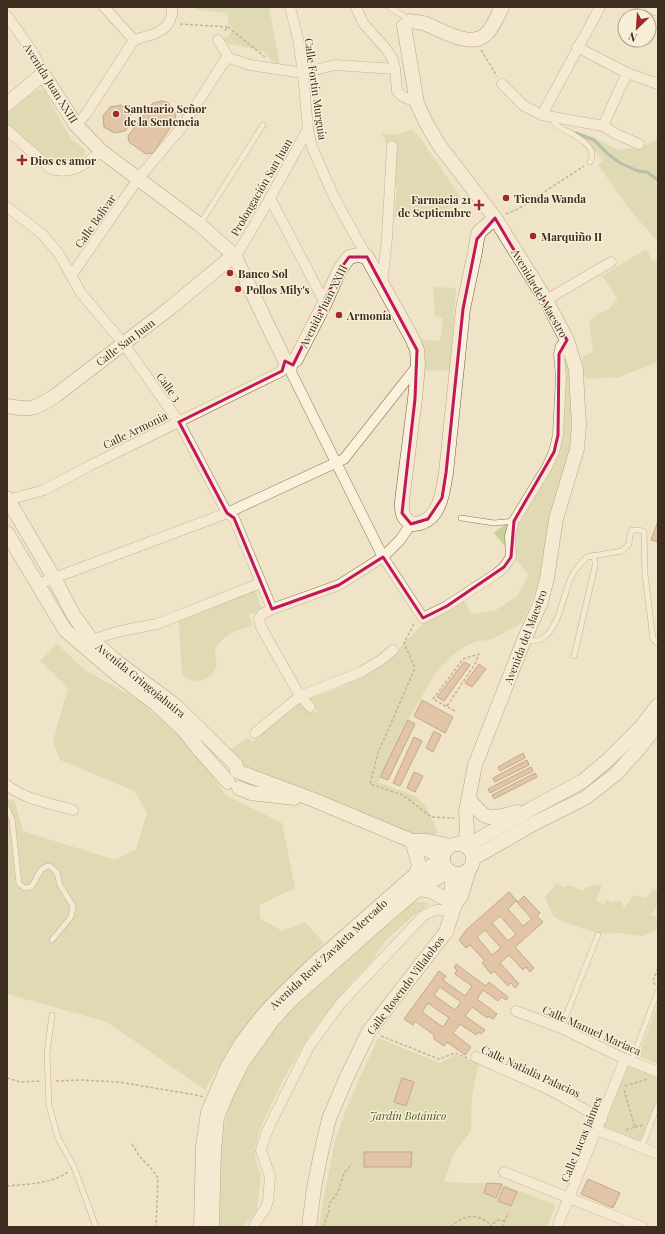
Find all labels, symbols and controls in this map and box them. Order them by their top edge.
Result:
north arrow [617,8,657,48]
text: N [626,29,639,46]
street label: Calle Fortín Murguía [301,37,331,141]
street label: Avenida Juan XXIII [20,39,82,126]
place label: Santuario Señor de la Sentencia [124,101,207,129]
marker: Santuario Señor de la Sentencia [111,109,121,119]
street label: Prolongación San Juan [227,135,295,238]
place label: Dios es amor [30,153,97,168]
marker: Dios es amor [17,155,27,165]
street label: Calle Bolivar [71,191,119,251]
place label: Tienda Wanda [514,191,586,206]
place label: Farmacia 21 de Septiembre [398,192,471,220]
marker: Tienda Wanda [501,193,511,203]
marker: Farmacia 21 de Septiembre [474,200,484,210]
place label: Marquiño II [541,229,602,244]
marker: Marquiño II [528,231,538,241]
street label: Avenida del Maestro [508,245,571,340]
street label: Avenida Juan XXIII [295,262,351,351]
place label: Banco Sol [238,266,289,281]
marker: Banco Sol [225,268,235,278]
place label: Pollos Mily's [246,282,310,297]
marker: Pollos Mily's [233,284,243,294]
place label: Armonía [346,308,392,323]
marker: Armonía [334,310,344,320]
street label: Calle San Juan [92,315,158,369]
street label: Calle 3 [153,369,185,405]
street label: Calle Armonia [100,408,170,452]
street label: Avenida del Maestro [500,588,550,687]
street label: Avenida Gringojahuira [92,639,189,721]
street label: Avenida René Zavaleta Mercado [265,895,390,1013]
street label: Calle Rosendo Villalobos [363,932,447,1038]
street label: Calle Manuel Mariaca [540,1002,644,1059]
street label: Calle Natialia Palacios [479,1041,583,1101]
street label: Calle Lucas Jaimes [557,1094,605,1184]
park label: Jardín Botánico [370,1108,446,1123]

